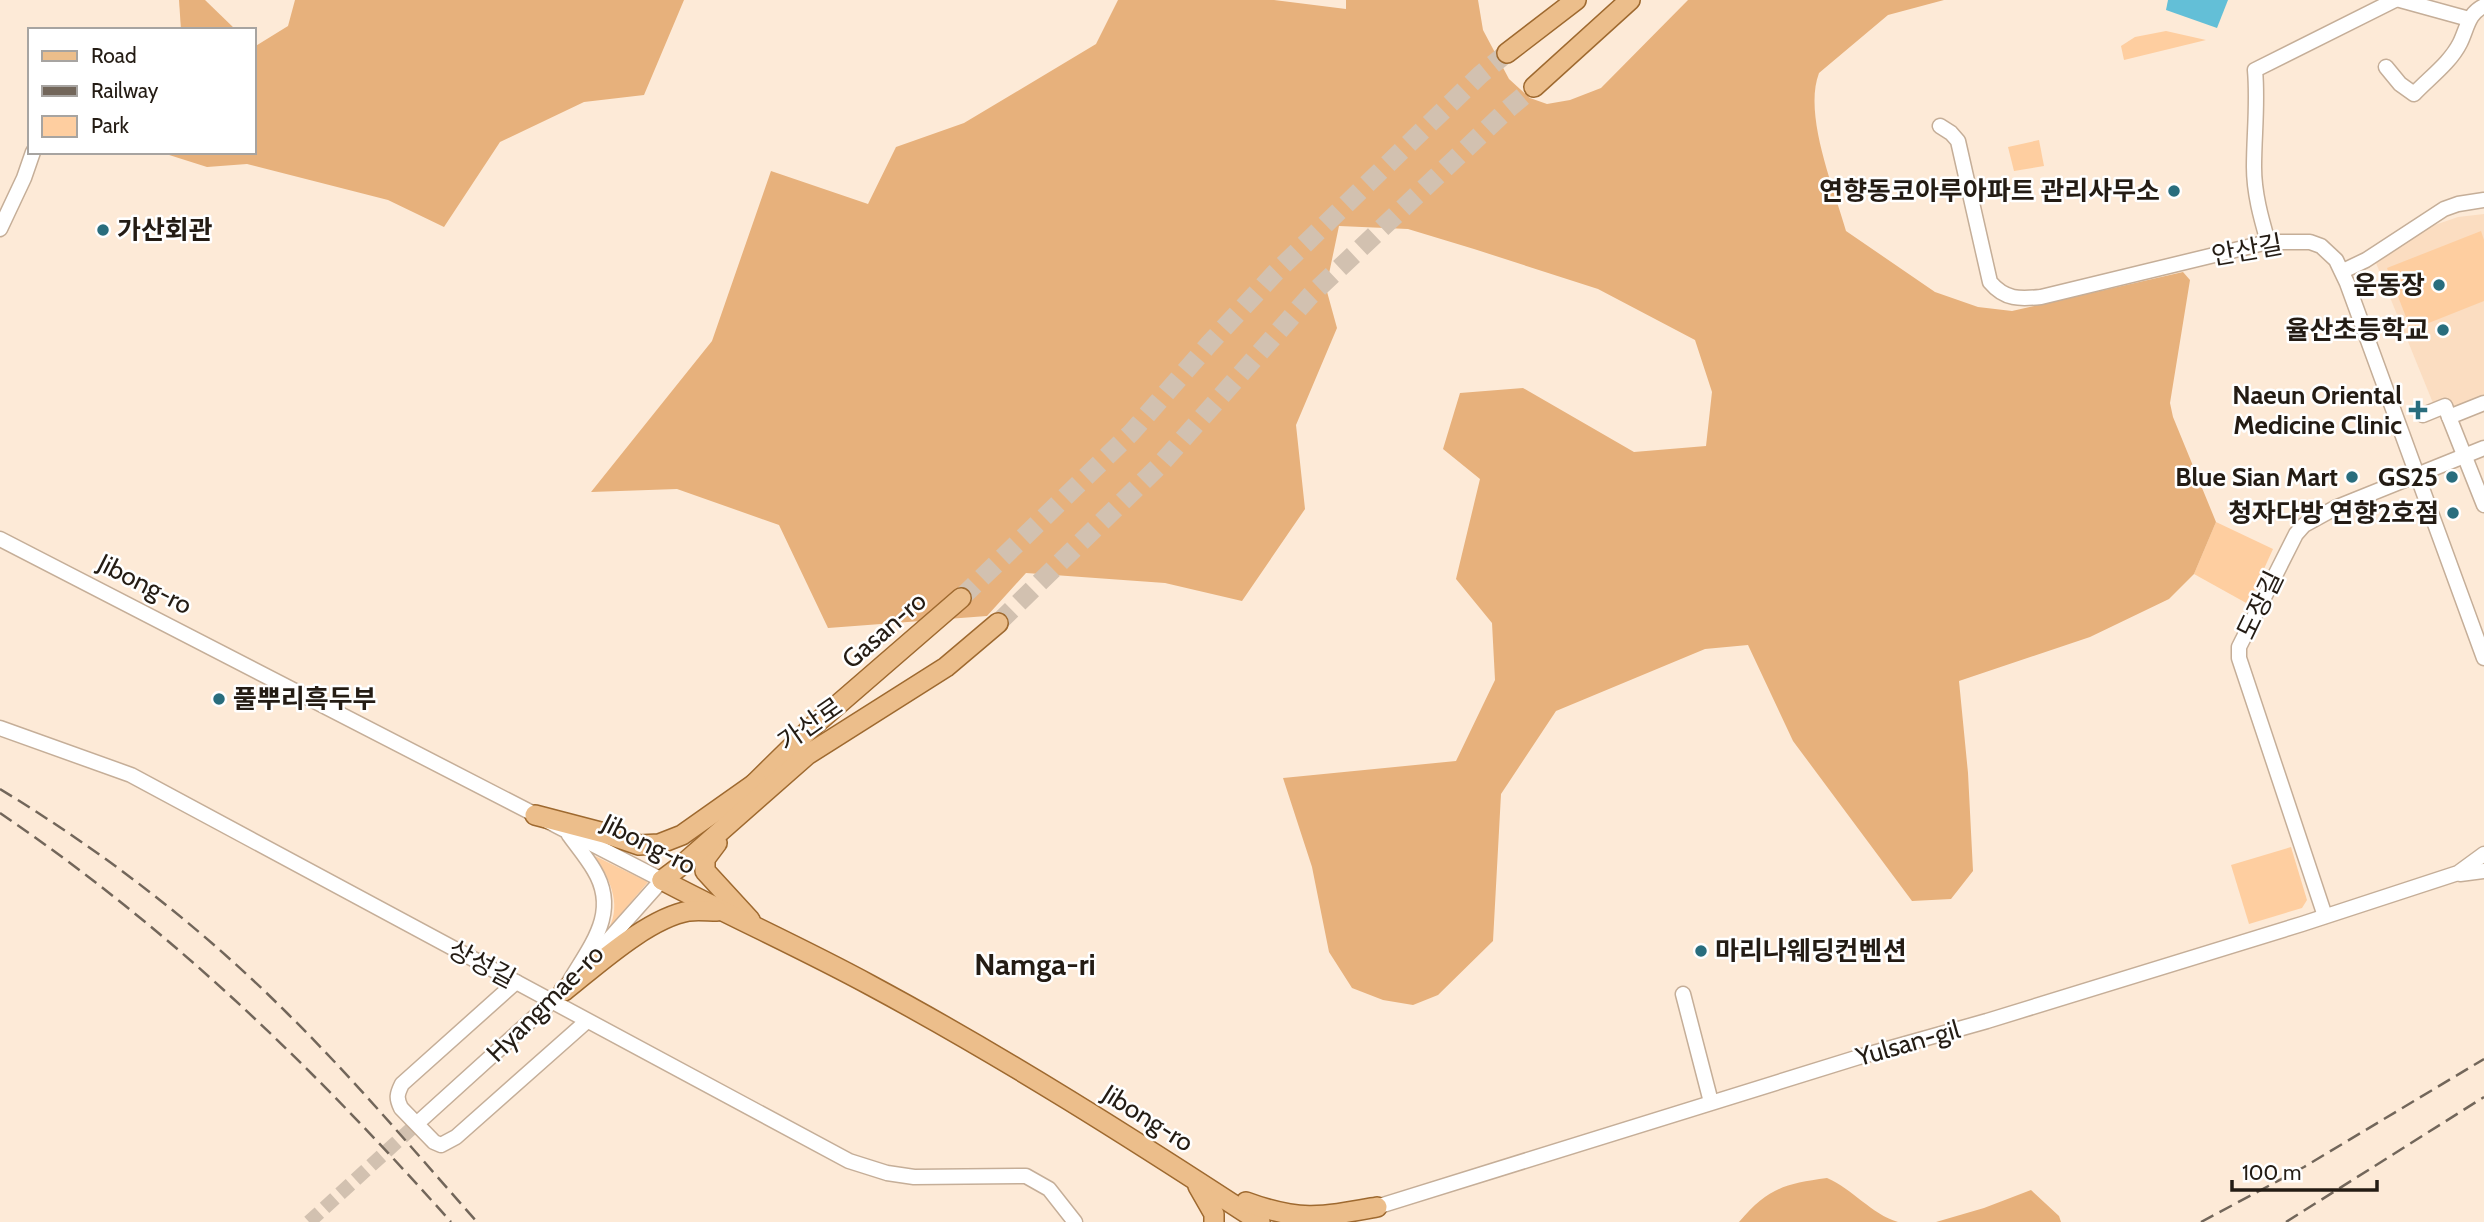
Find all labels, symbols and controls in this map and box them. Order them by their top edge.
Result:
legend [28,28,256,154]
text: Road [91,43,137,68]
text: Railway [91,78,159,103]
text: Park [91,113,129,138]
place label: 연향동코아루아파트 관리사무소 [1819,175,2160,207]
marker: 연향동코아루아파트 관리사무소 [2166,183,2182,199]
place label: 가산회관 [117,214,213,246]
marker: 가산회관 [95,222,111,238]
street label: 안산길 [2209,228,2285,272]
place label: 운동장 [2353,269,2425,301]
marker: 운동장 [2431,277,2447,293]
place label: 율산초등학교 [2285,314,2429,346]
marker: 율산초등학교 [2435,322,2451,338]
place label: Naeun Oriental Medicine Clinic [2232,379,2402,441]
marker: Naeun Oriental Medicine Clinic [2408,400,2428,420]
place label: Blue Sian Mart [2175,461,2338,493]
place label: GS25 [2378,461,2438,493]
marker: Blue Sian Mart [2344,469,2360,485]
marker: GS25 [2444,469,2460,485]
place label: 청자다방 연향2호점 [2228,497,2439,529]
marker: 청자다방 연향2호점 [2445,505,2461,521]
street label: Jibong-ro [92,546,197,621]
street label: 도장길 [2230,566,2290,644]
street label: Gasan-ro [835,585,933,675]
place label: 풀뿌리흑두부 [233,683,377,715]
street label: 가산로 [771,690,849,758]
marker: 풀뿌리흑두부 [211,691,227,707]
street label: Jibong-ro [596,806,701,881]
street label: 상성길 [443,933,521,995]
place label: 마리나웨딩컨벤션 [1715,935,1906,967]
street label: Hyangmae-ro [480,938,610,1068]
marker: 마리나웨딩컨벤션 [1693,943,1709,959]
district label: Namga-ri [974,946,1096,983]
street label: Yulsan-gil [1851,1013,1964,1073]
street label: Jibong-ro [1096,1077,1199,1158]
scale bar [2232,1148,2377,1192]
text: 100 m [2242,1160,2301,1185]

